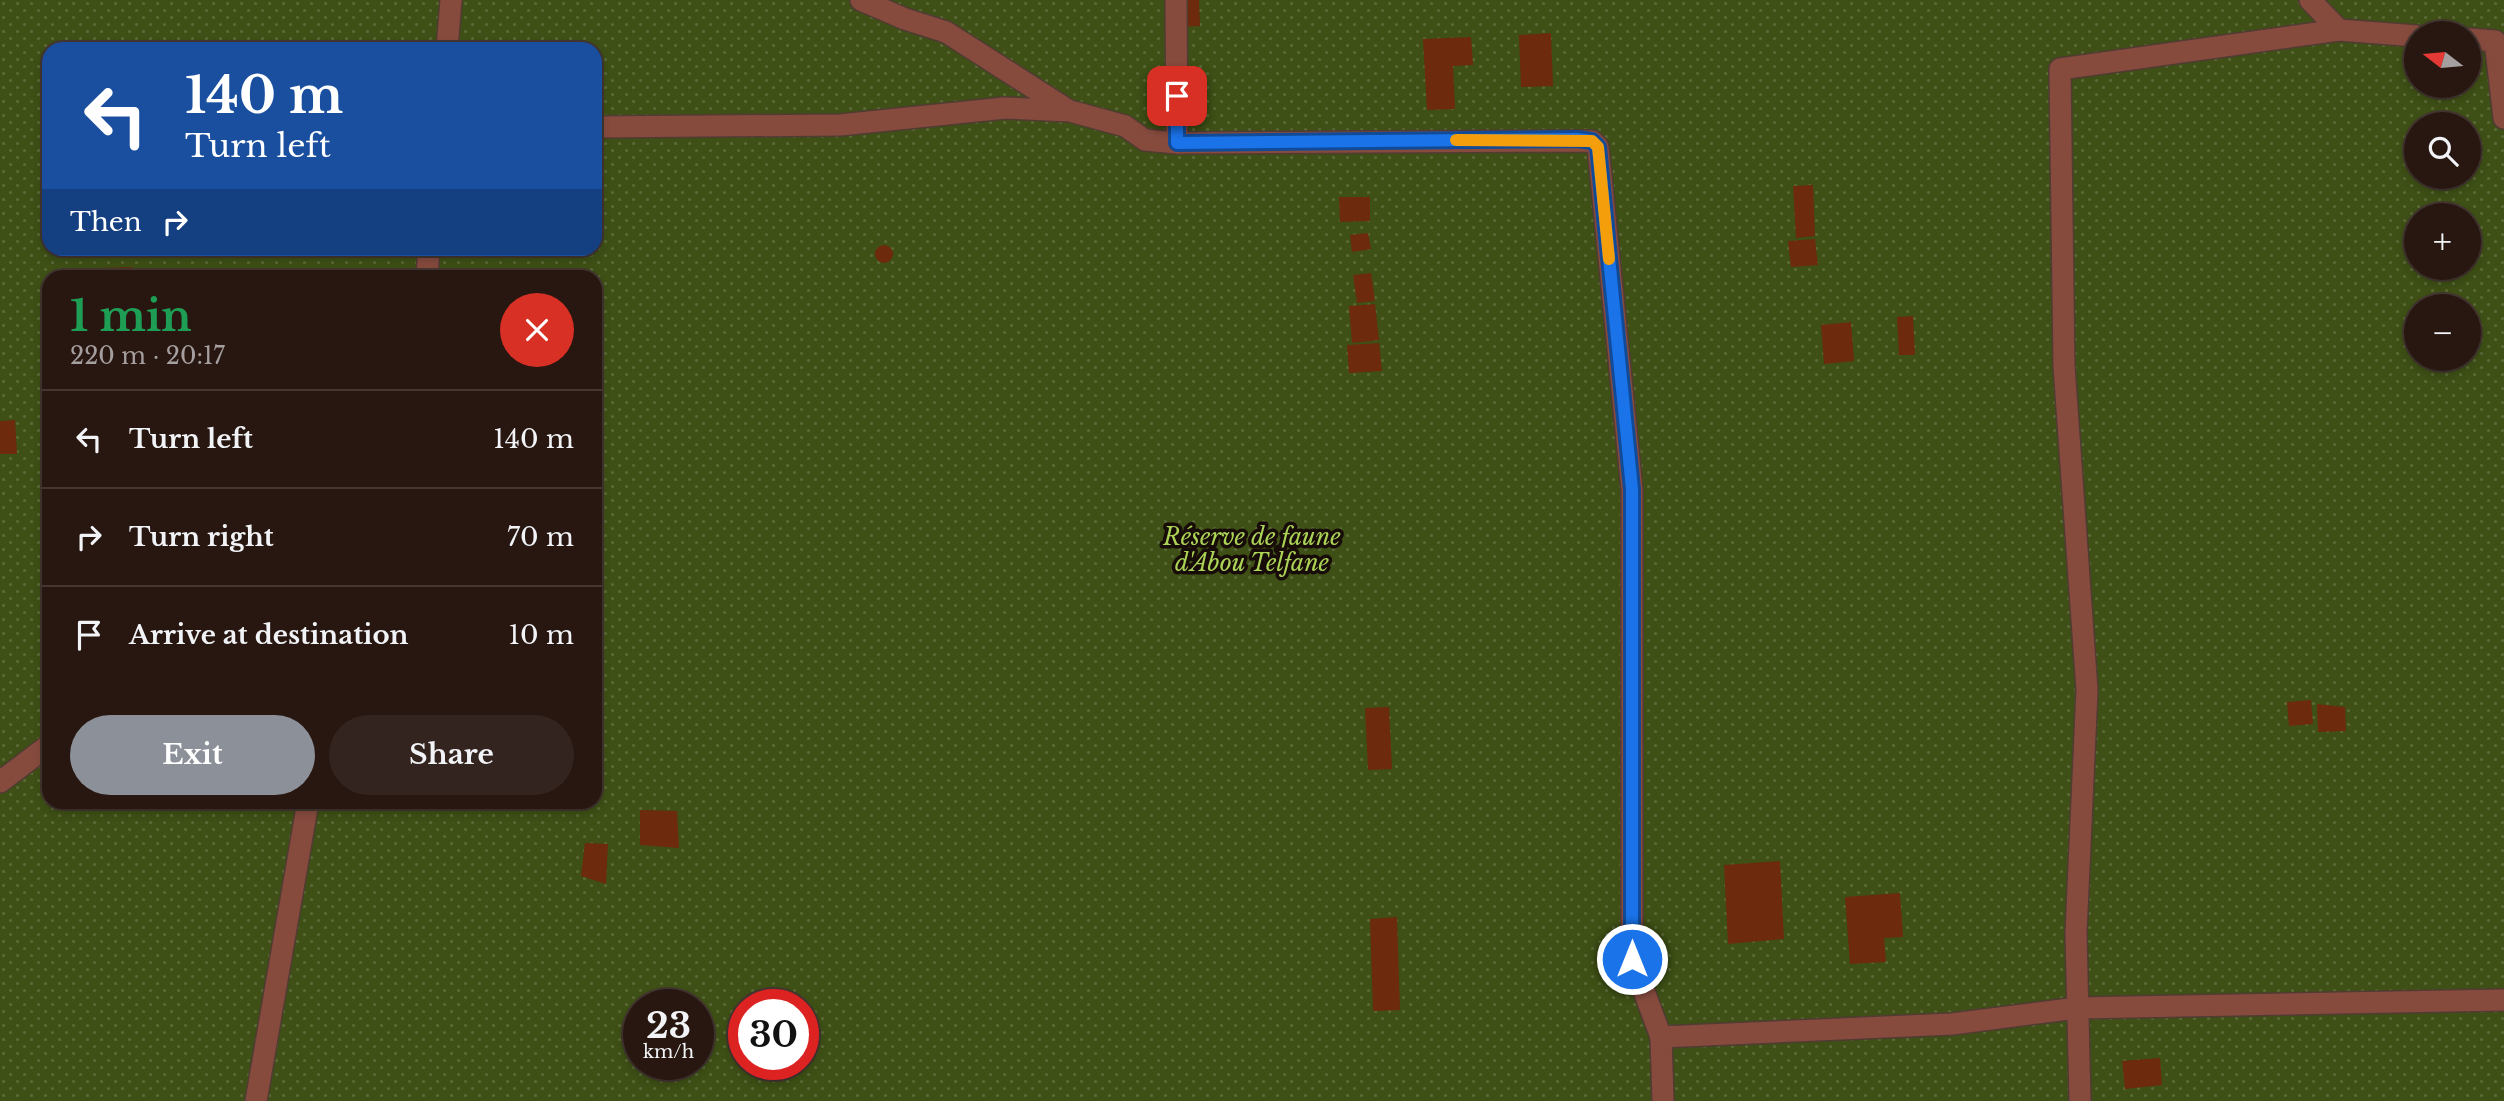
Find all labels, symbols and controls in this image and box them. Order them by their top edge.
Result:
north arrow [2404,21,2482,98]
map controls [2404,21,2481,371]
text: 140 m [185,65,343,126]
pin [1147,66,1207,126]
icon: left [70,70,161,161]
icon: arrive [1158,77,1196,115]
button: search [2404,112,2481,189]
text: Turn left [185,126,331,166]
icon: right [156,203,194,241]
button: + [2404,203,2481,280]
text: Then [70,206,142,238]
text: 1 min [70,290,192,342]
button: close [500,293,574,367]
button: − [2404,294,2481,371]
text: 220 m · 20:17 [70,342,225,370]
icon: left [70,420,108,458]
text: Turn left [129,423,253,455]
text: 140 m [493,423,574,455]
icon: right [70,518,108,556]
text: Turn right [129,521,274,553]
text: 70 m [507,521,574,553]
park label: Réserve de faune d'Abou Telfane [1162,523,1341,577]
icon: arrive [70,616,108,654]
text: Arrive at destination [129,619,409,651]
text: 10 m [508,619,574,651]
button: Exit [70,715,315,795]
button: Share [329,715,574,795]
position arrow [1595,922,1669,996]
speed limit sign: 30 [728,989,819,1080]
text: 23 [646,1004,691,1047]
text: km/h [643,1041,694,1063]

